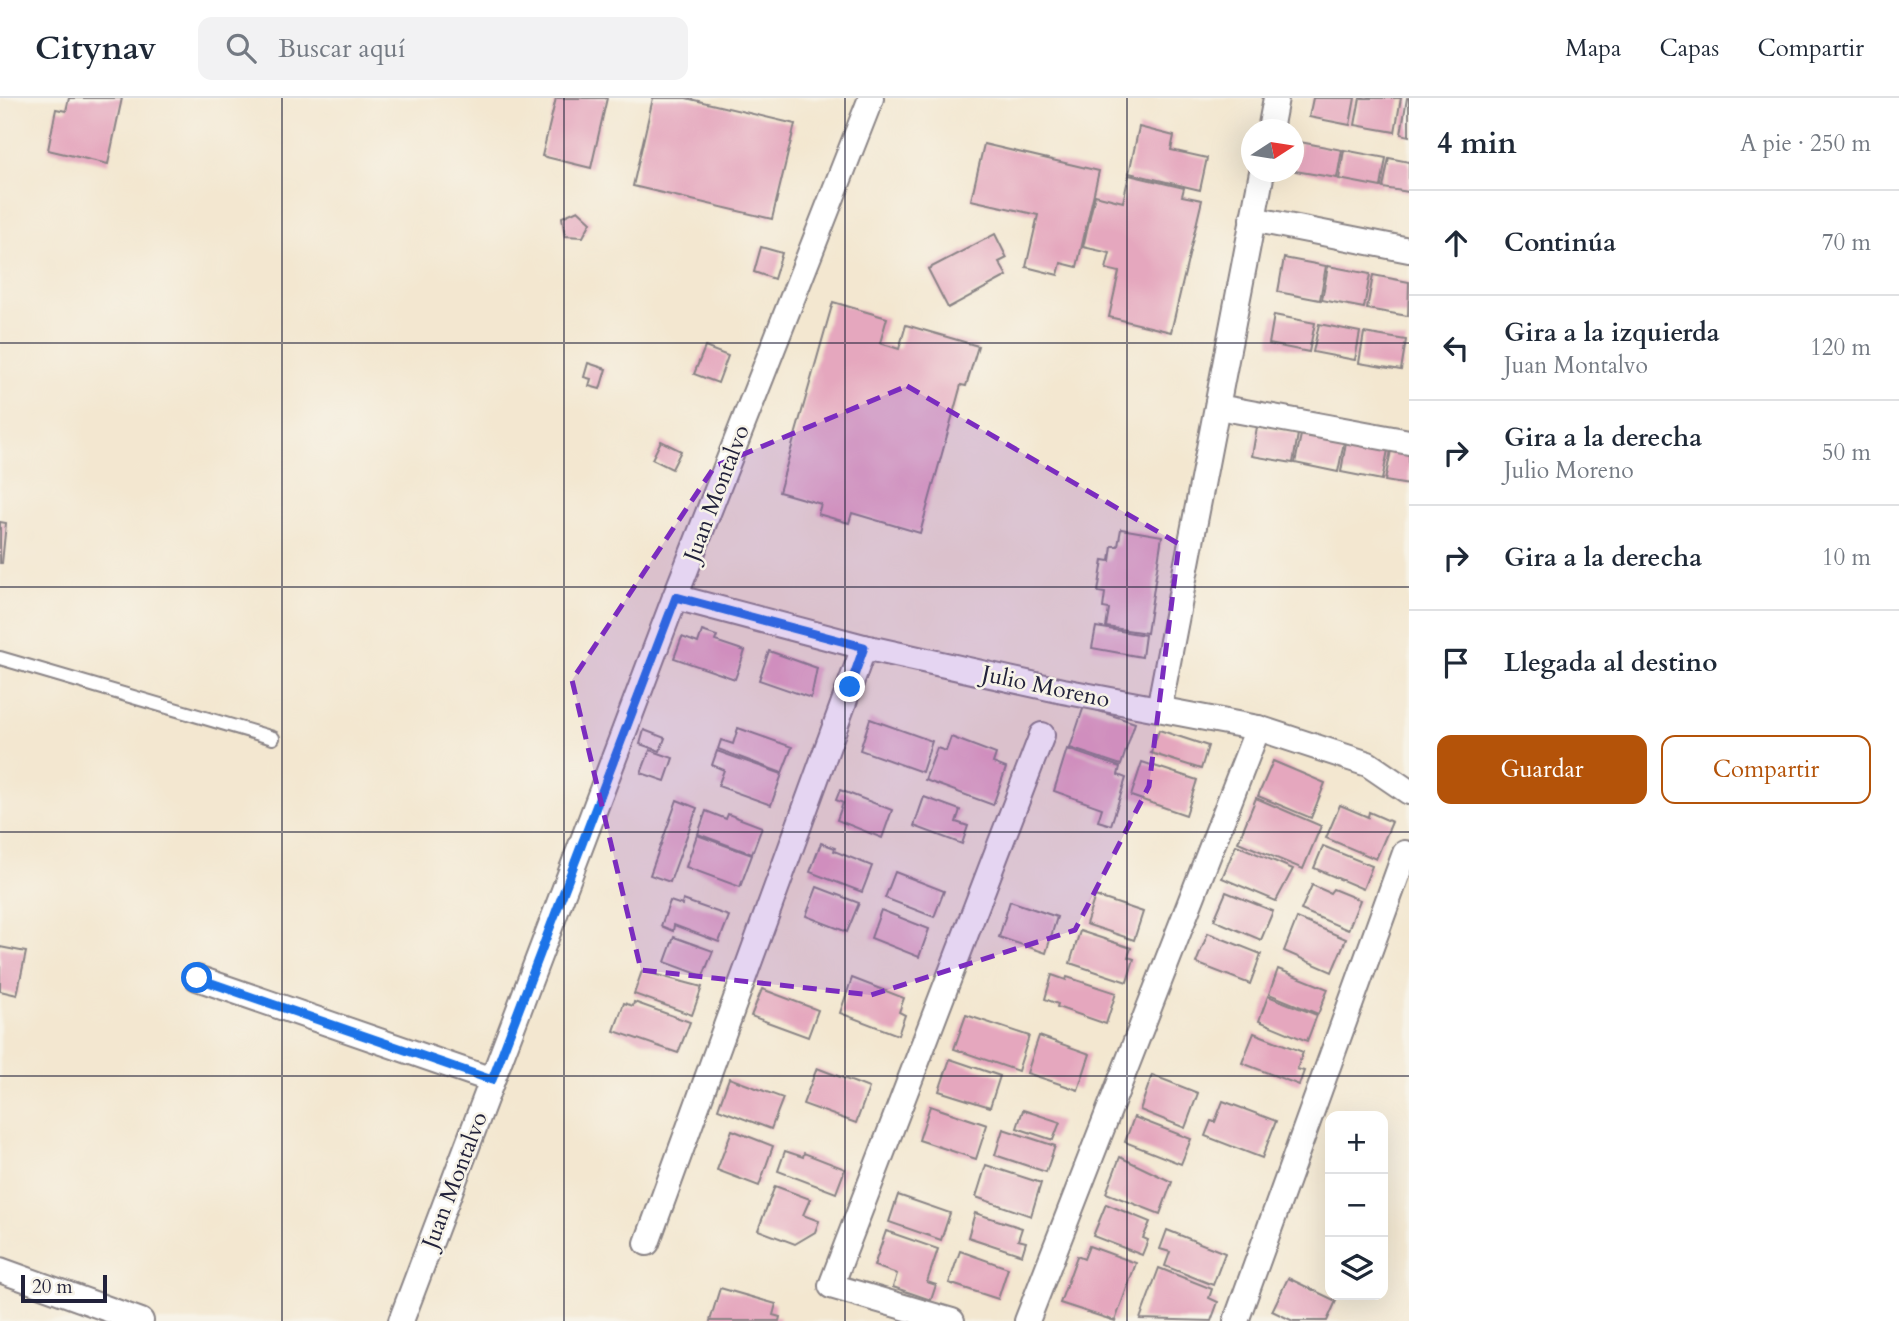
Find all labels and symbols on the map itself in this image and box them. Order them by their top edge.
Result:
north arrow [1241,119,1304,182]
street label: Juan Montalvo [675,420,757,569]
street label: Julio Moreno [976,657,1113,715]
route end [834,671,865,702]
route start [181,962,212,993]
street label: Juan Montalvo [413,1107,495,1256]
scale bar [21,1272,107,1304]

